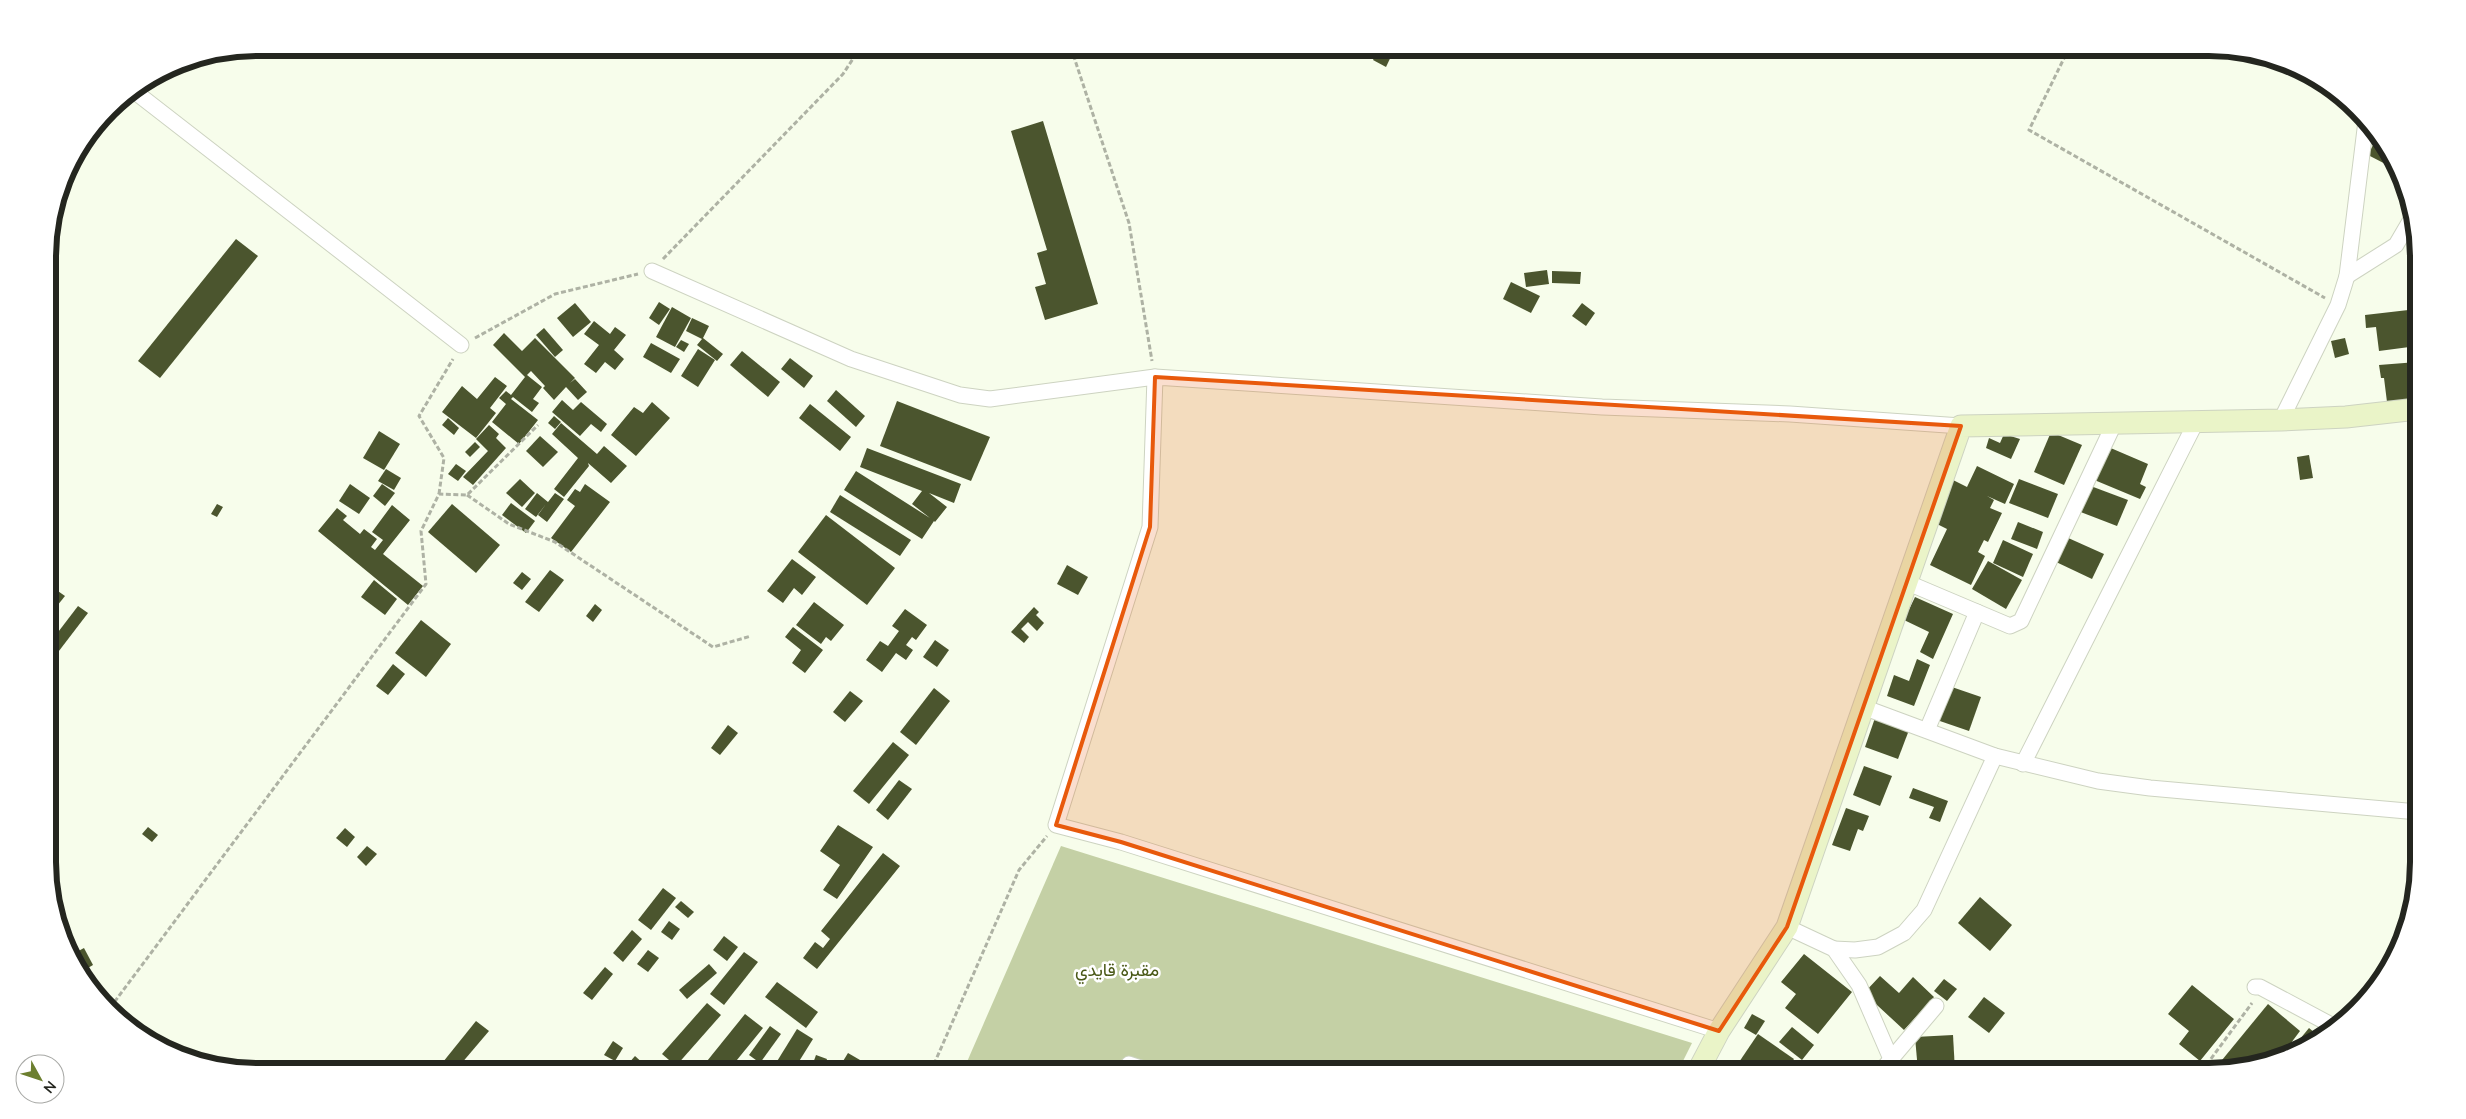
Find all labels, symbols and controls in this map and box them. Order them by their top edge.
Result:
park label: مقبرة قايدي [1075,958,1159,985]
north arrow [15,1054,65,1104]
text: N [40,1078,60,1097]

